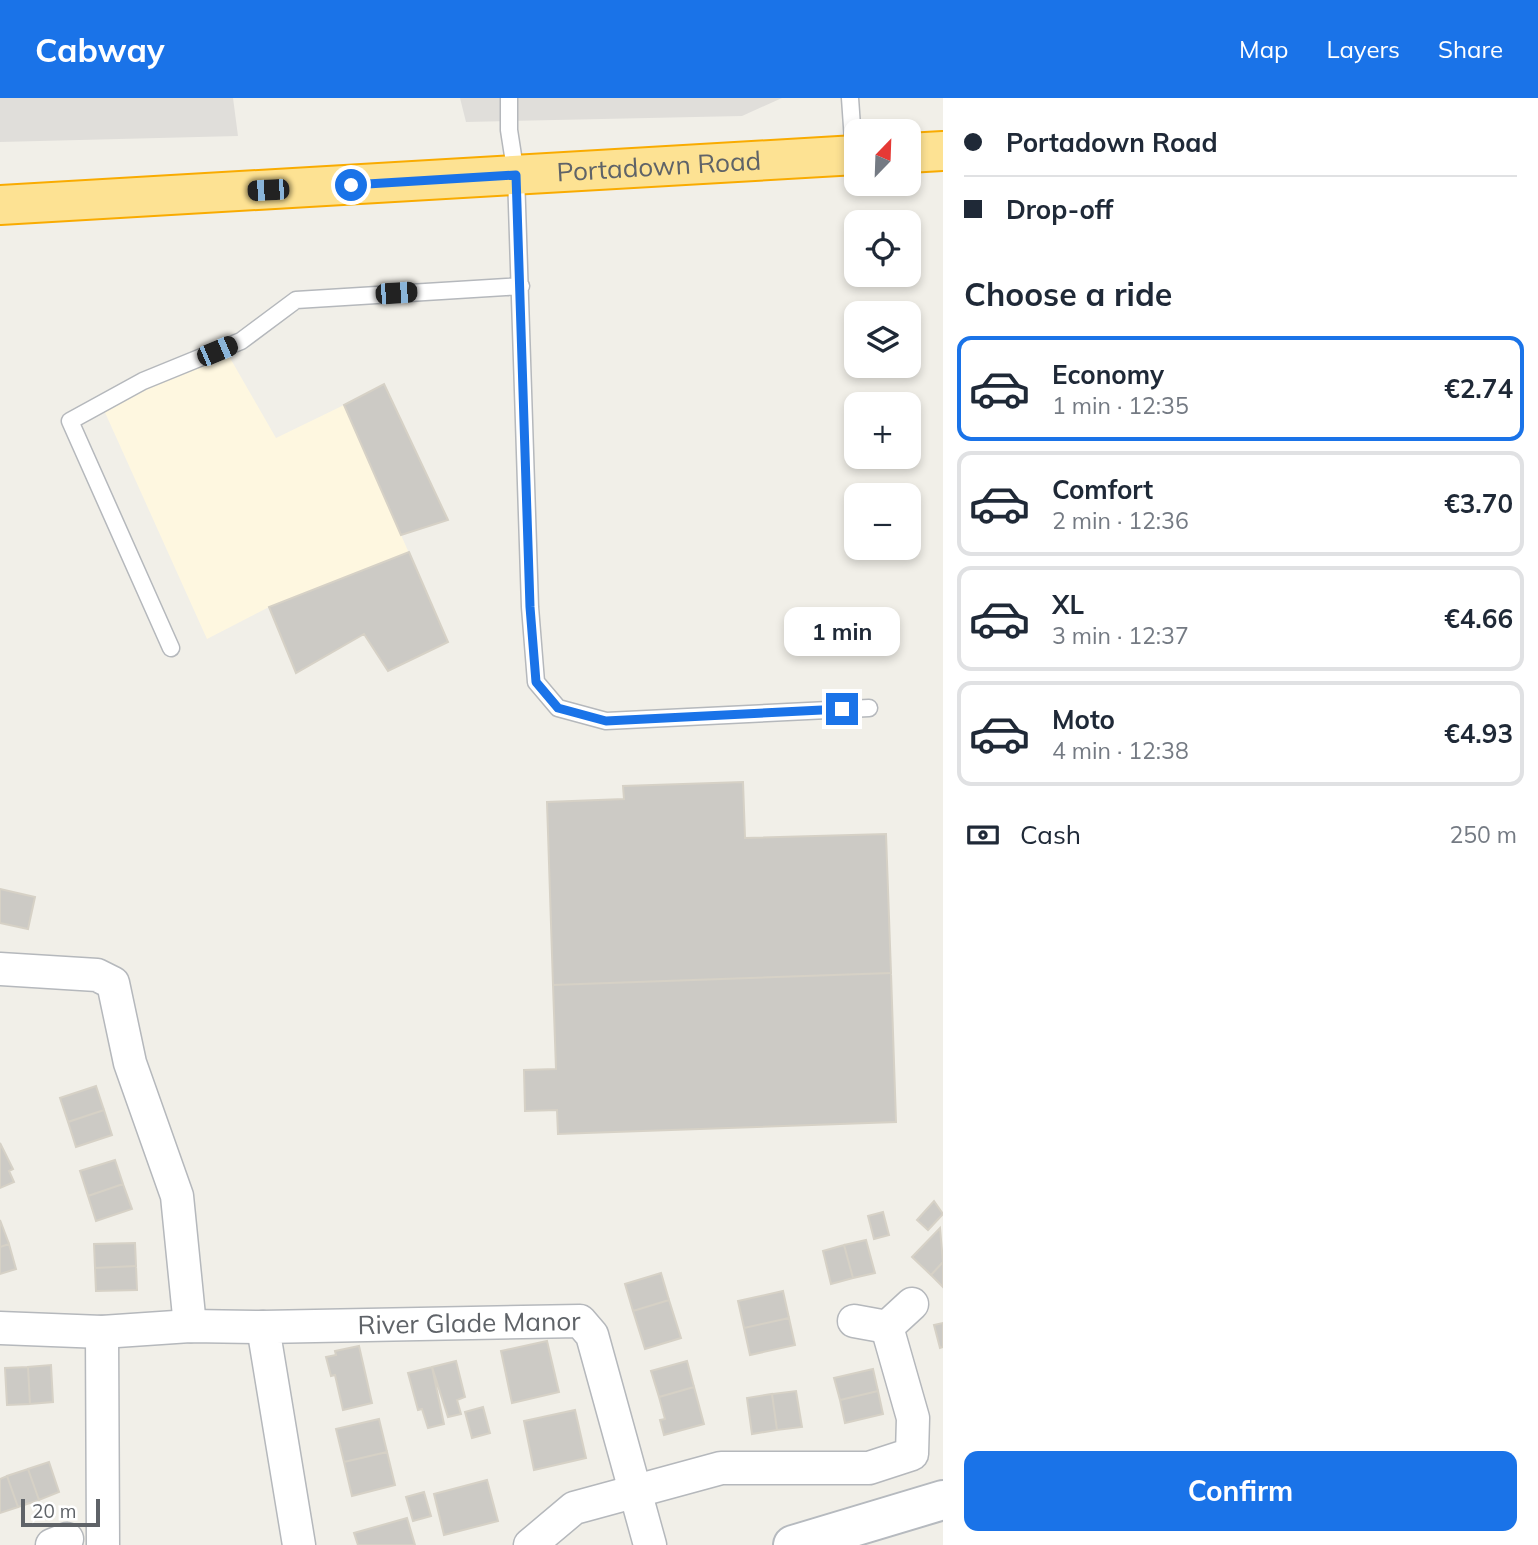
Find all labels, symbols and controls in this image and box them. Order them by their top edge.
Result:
text: Cabway [35,29,165,70]
text: Map [1239,34,1288,64]
text: Layers [1326,34,1400,64]
text: Share [1438,34,1503,64]
north arrow [844,119,920,196]
map controls [844,119,921,560]
text: Portadown Road [1006,126,1218,159]
street label: Portadown Road [556,144,762,188]
route start [335,169,367,201]
car [247,178,290,202]
text: Drop-off [1006,193,1113,226]
button: locate [844,210,921,287]
text: Choose a ride [964,274,1172,314]
car [375,281,418,305]
button: layers [844,301,921,378]
car [194,333,241,369]
icon: car [968,357,1031,420]
text: Economy [1052,358,1164,391]
text: €2.74 [1444,372,1513,405]
text: 1 min · 12:35 [1052,391,1189,420]
button: + [844,392,921,469]
icon: car [968,472,1031,535]
text: Comfort [1052,473,1153,506]
button: − [844,483,921,560]
text: €3.70 [1444,487,1513,520]
text: 2 min · 12:36 [1052,506,1189,535]
icon: car [968,587,1031,650]
text: XL [1052,588,1084,621]
text: €4.66 [1444,602,1513,635]
callout: 1 min [784,608,900,656]
text: 1 min [812,617,872,646]
text: 3 min · 12:37 [1052,621,1189,650]
route end [826,693,858,725]
icon: car [968,702,1031,765]
text: Moto [1052,703,1115,736]
text: €4.93 [1444,717,1513,750]
text: 4 min · 12:38 [1052,736,1189,765]
icon: cash [964,816,1002,854]
text: Cash [1020,818,1081,851]
text: 250 m [1449,820,1517,849]
street label: River Glade Manor [357,1304,581,1341]
button: Confirm [964,1451,1517,1531]
scale bar [21,1496,100,1528]
text: 20 m [32,1499,76,1523]

